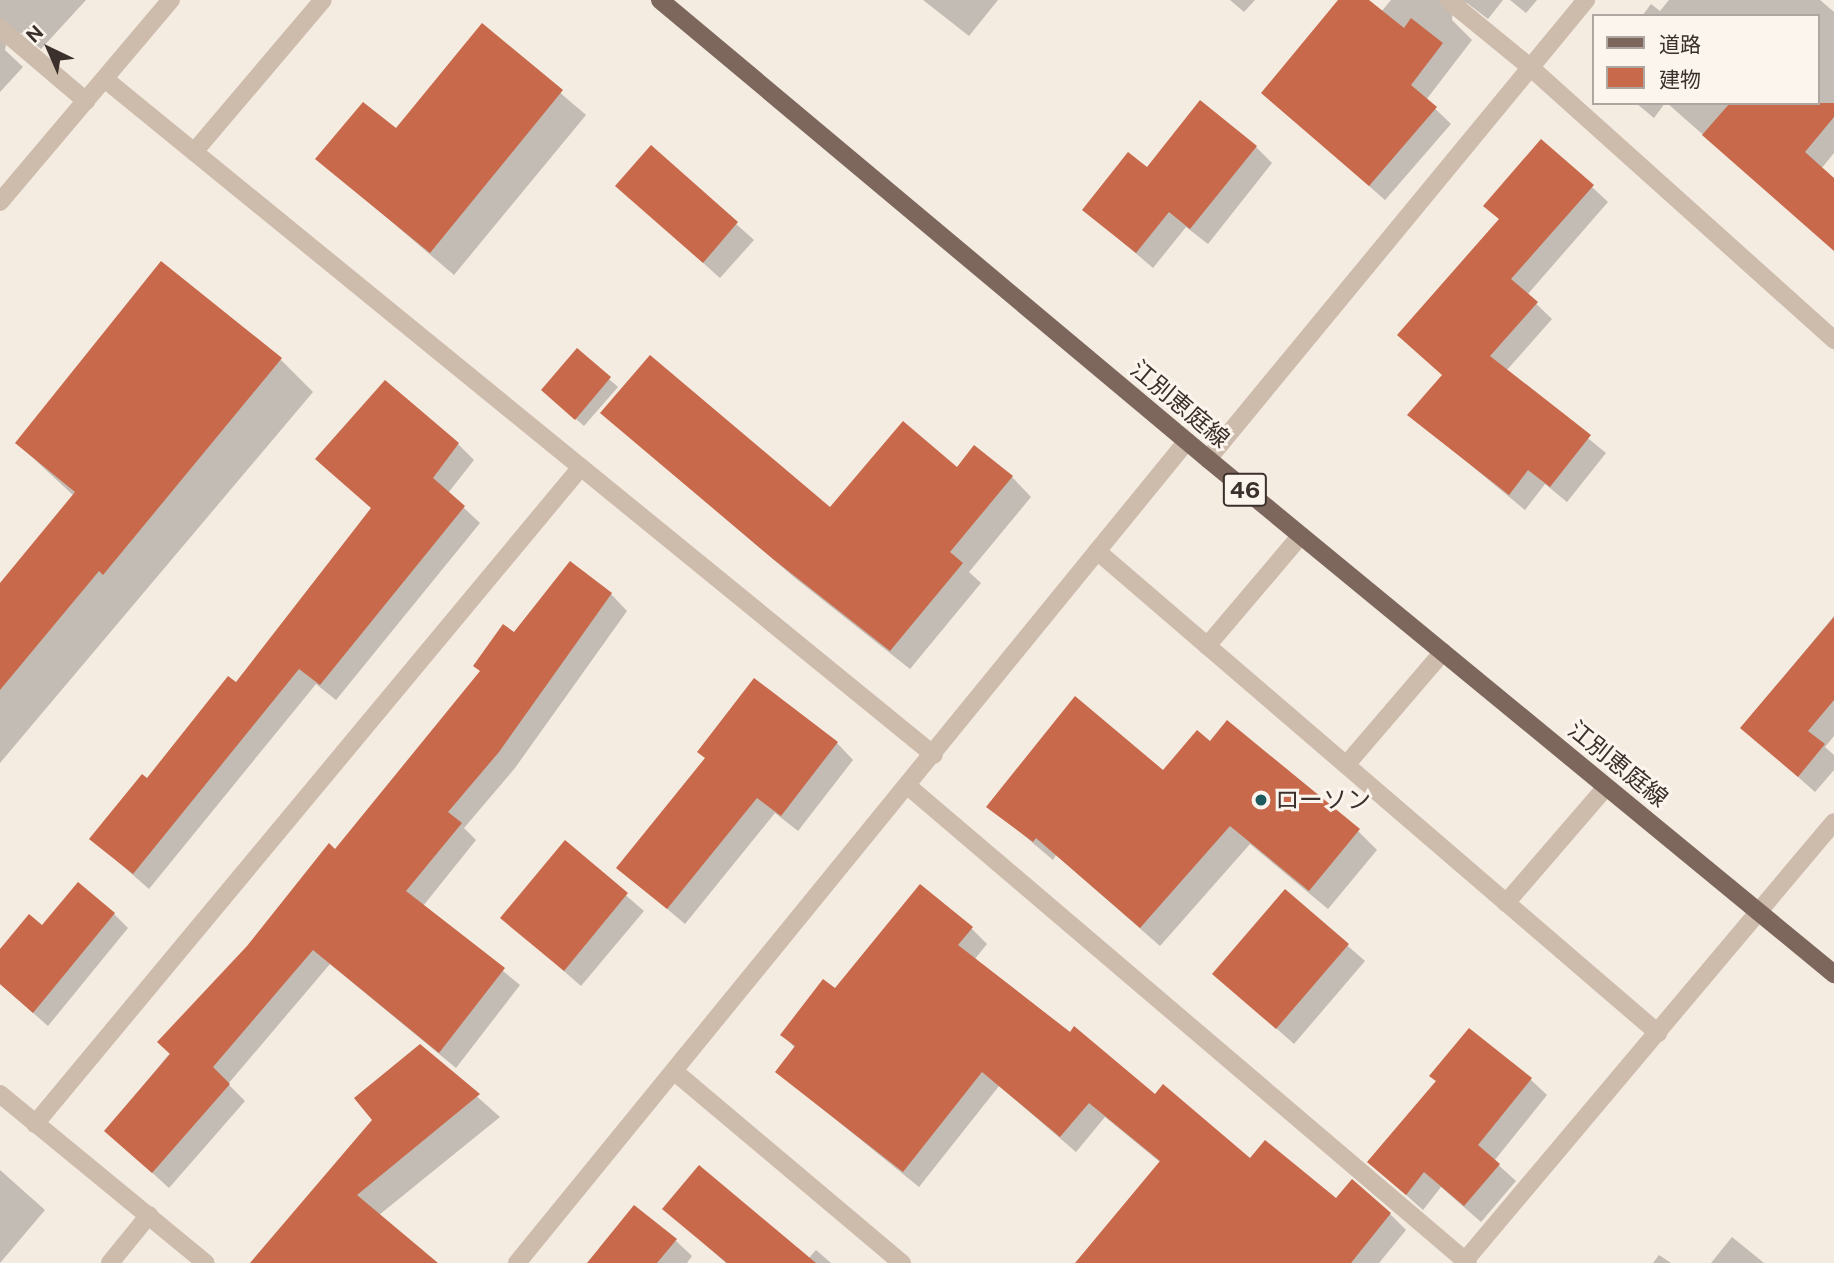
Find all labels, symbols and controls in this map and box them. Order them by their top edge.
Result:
north arrow [14,14,84,84]
legend [1592,14,1820,105]
text: N [21,21,47,47]
text: 道路 [1659,32,1701,57]
text: 建物 [1659,67,1701,92]
street label: 江別恵庭線 [1125,354,1235,454]
road number: 46 [1222,470,1268,510]
street label: 江別恵庭線 [1562,715,1674,813]
place label: ローソン [1275,786,1371,814]
marker: ローソン [1253,792,1269,808]

